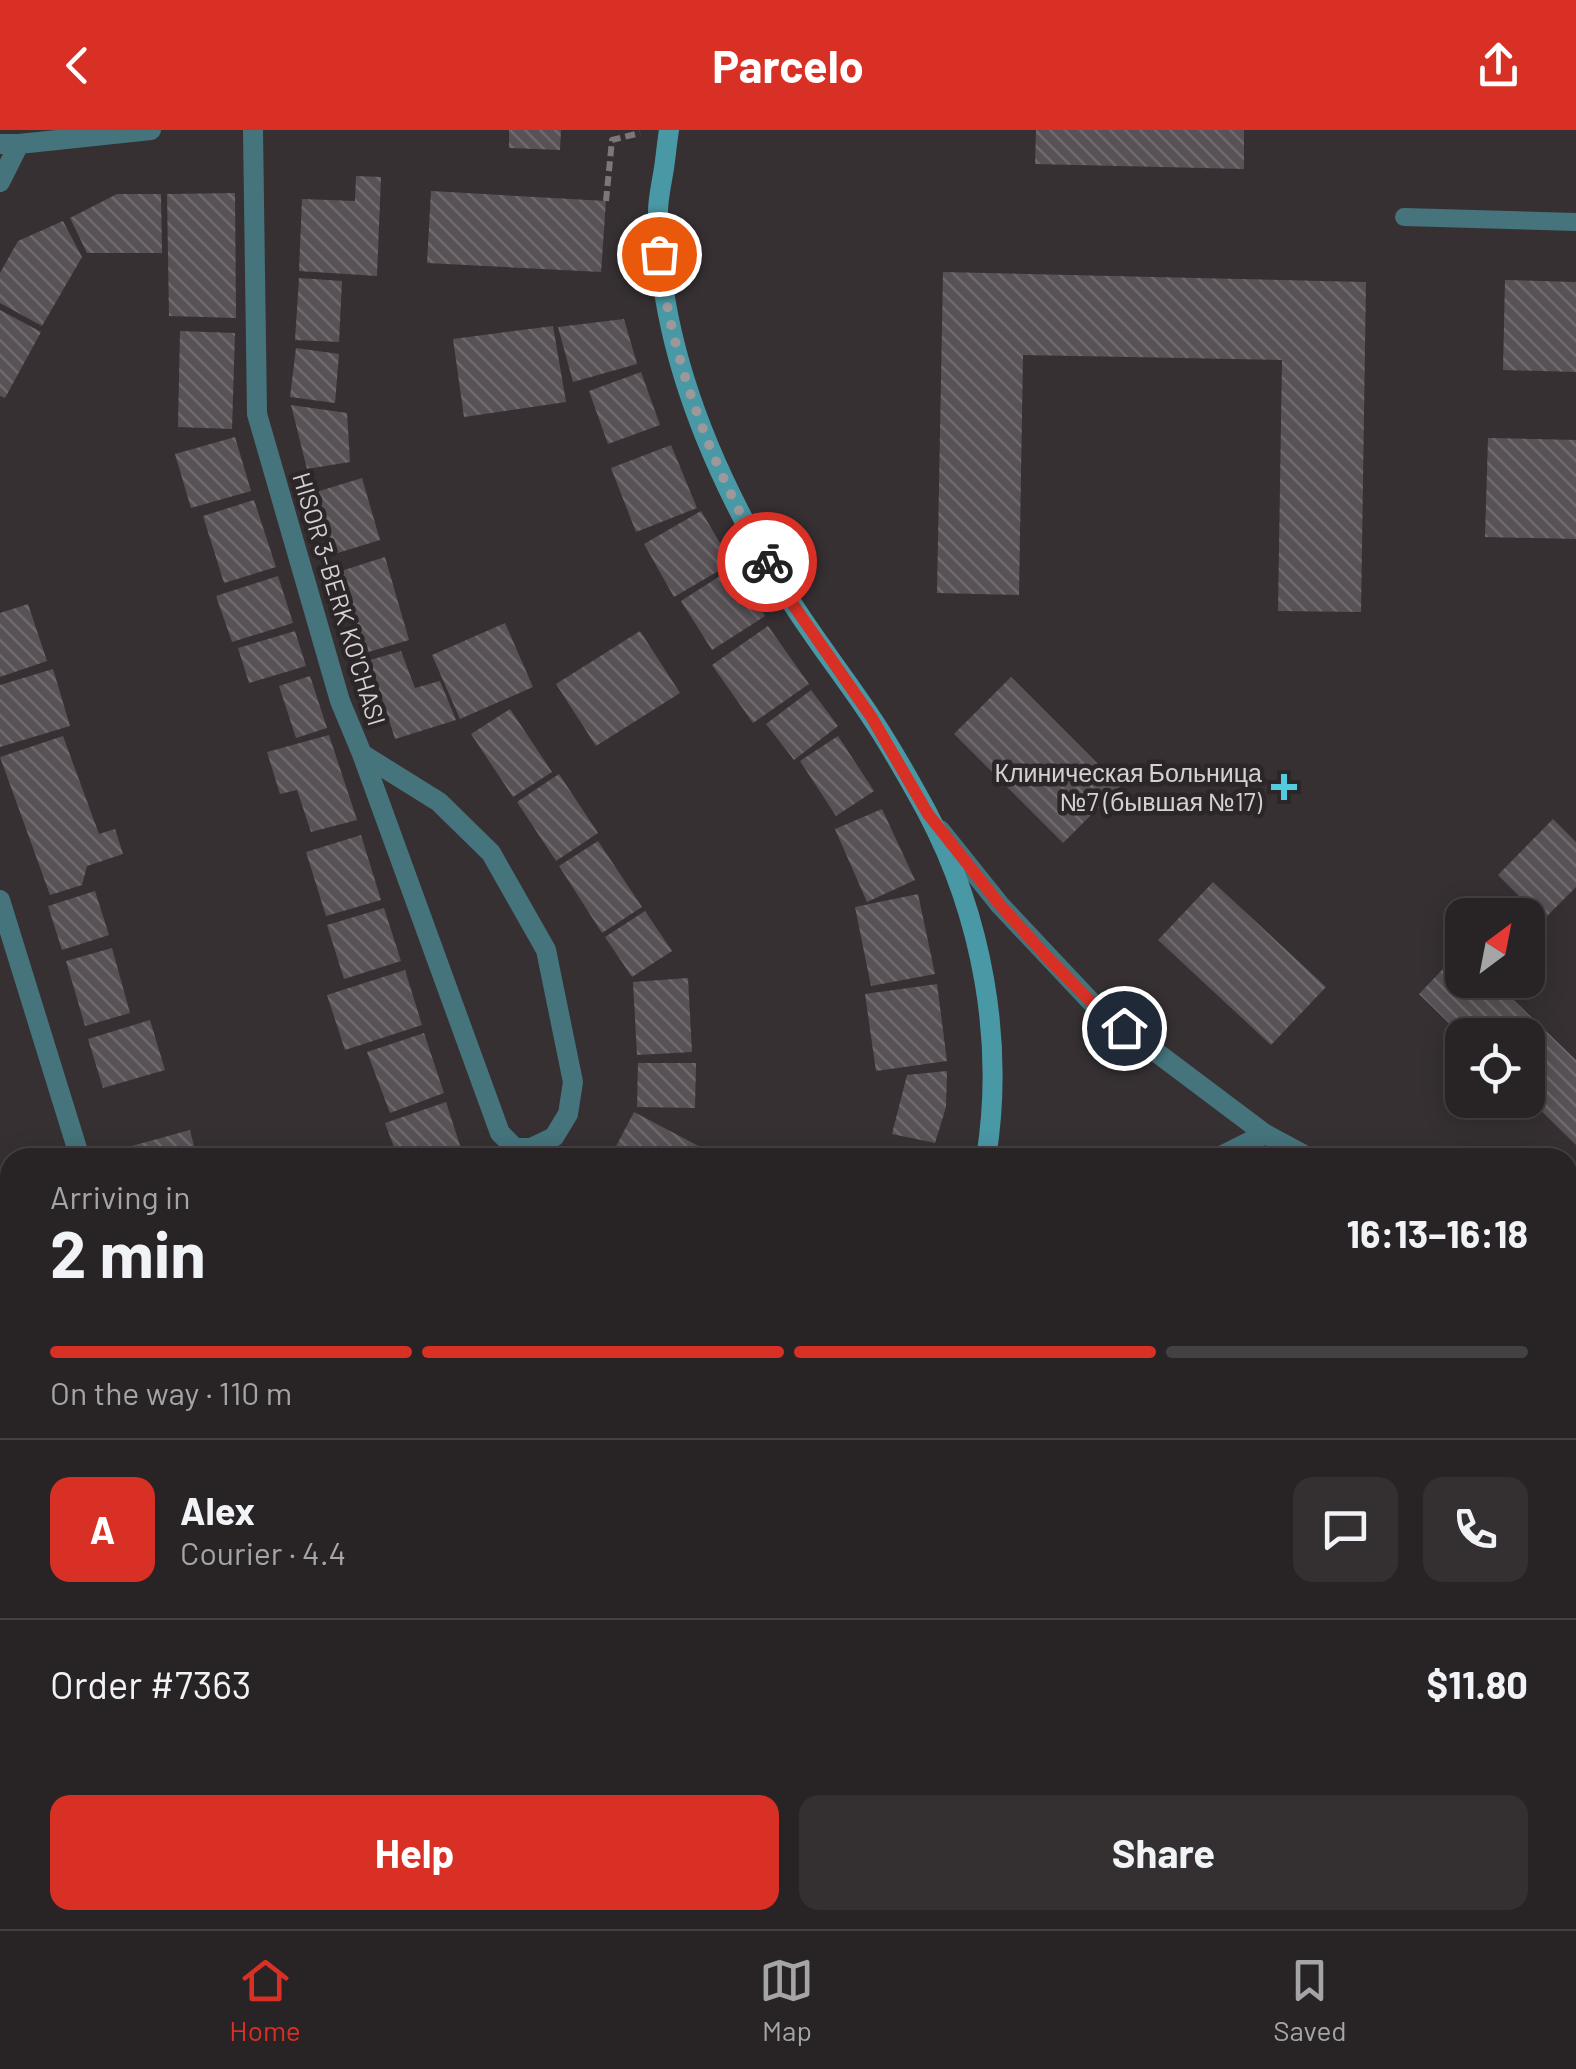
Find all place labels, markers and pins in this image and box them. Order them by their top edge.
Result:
pin [617,212,702,297]
place label: Клиническая Больница №7 (бывшая №17) [994,757,1262,816]
marker: Клиническая Больница №7 (бывшая №17) [1271,774,1297,800]
pin [1082,986,1167,1071]

